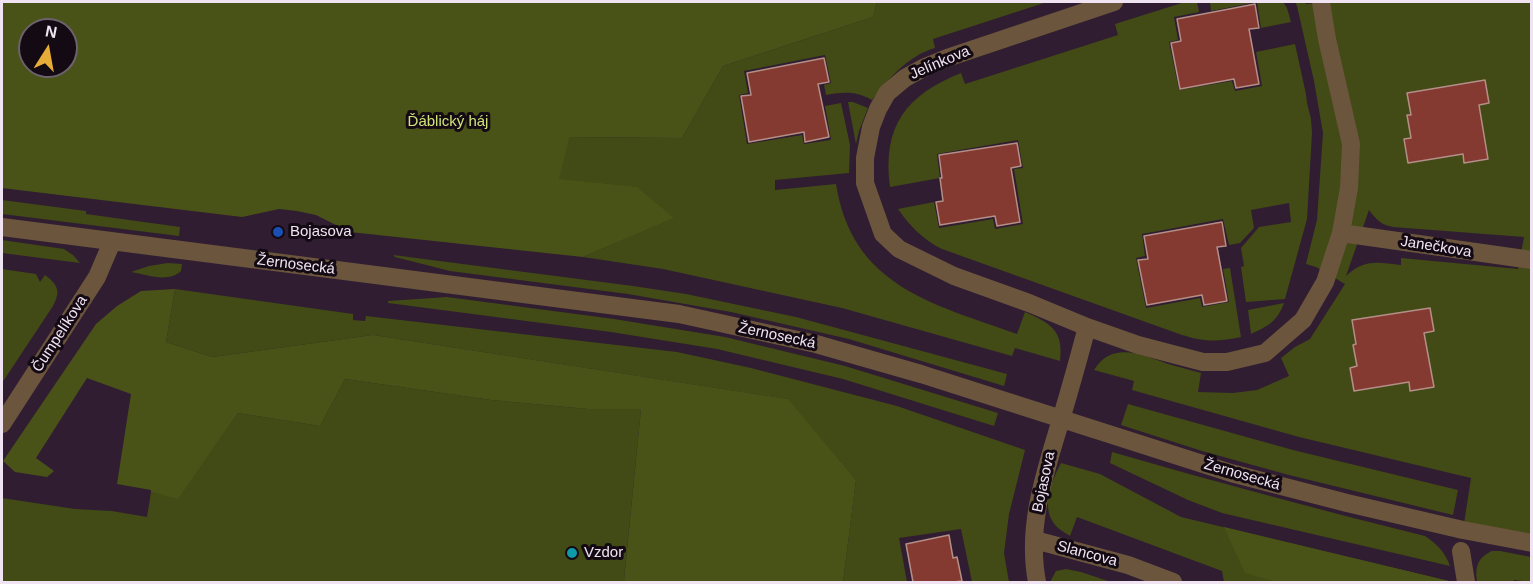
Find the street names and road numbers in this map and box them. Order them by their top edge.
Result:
street label: Jelínkova [907,42,973,84]
street label: Janečkova [1399,233,1473,261]
street label: Žernosecká [256,251,336,279]
street label: Čumpelíkova [29,292,91,376]
street label: Žernosecká [737,319,817,353]
street label: Bojasova [1029,450,1059,514]
street label: Žernosecká [1202,456,1282,494]
street label: Slancova [1055,537,1119,571]

